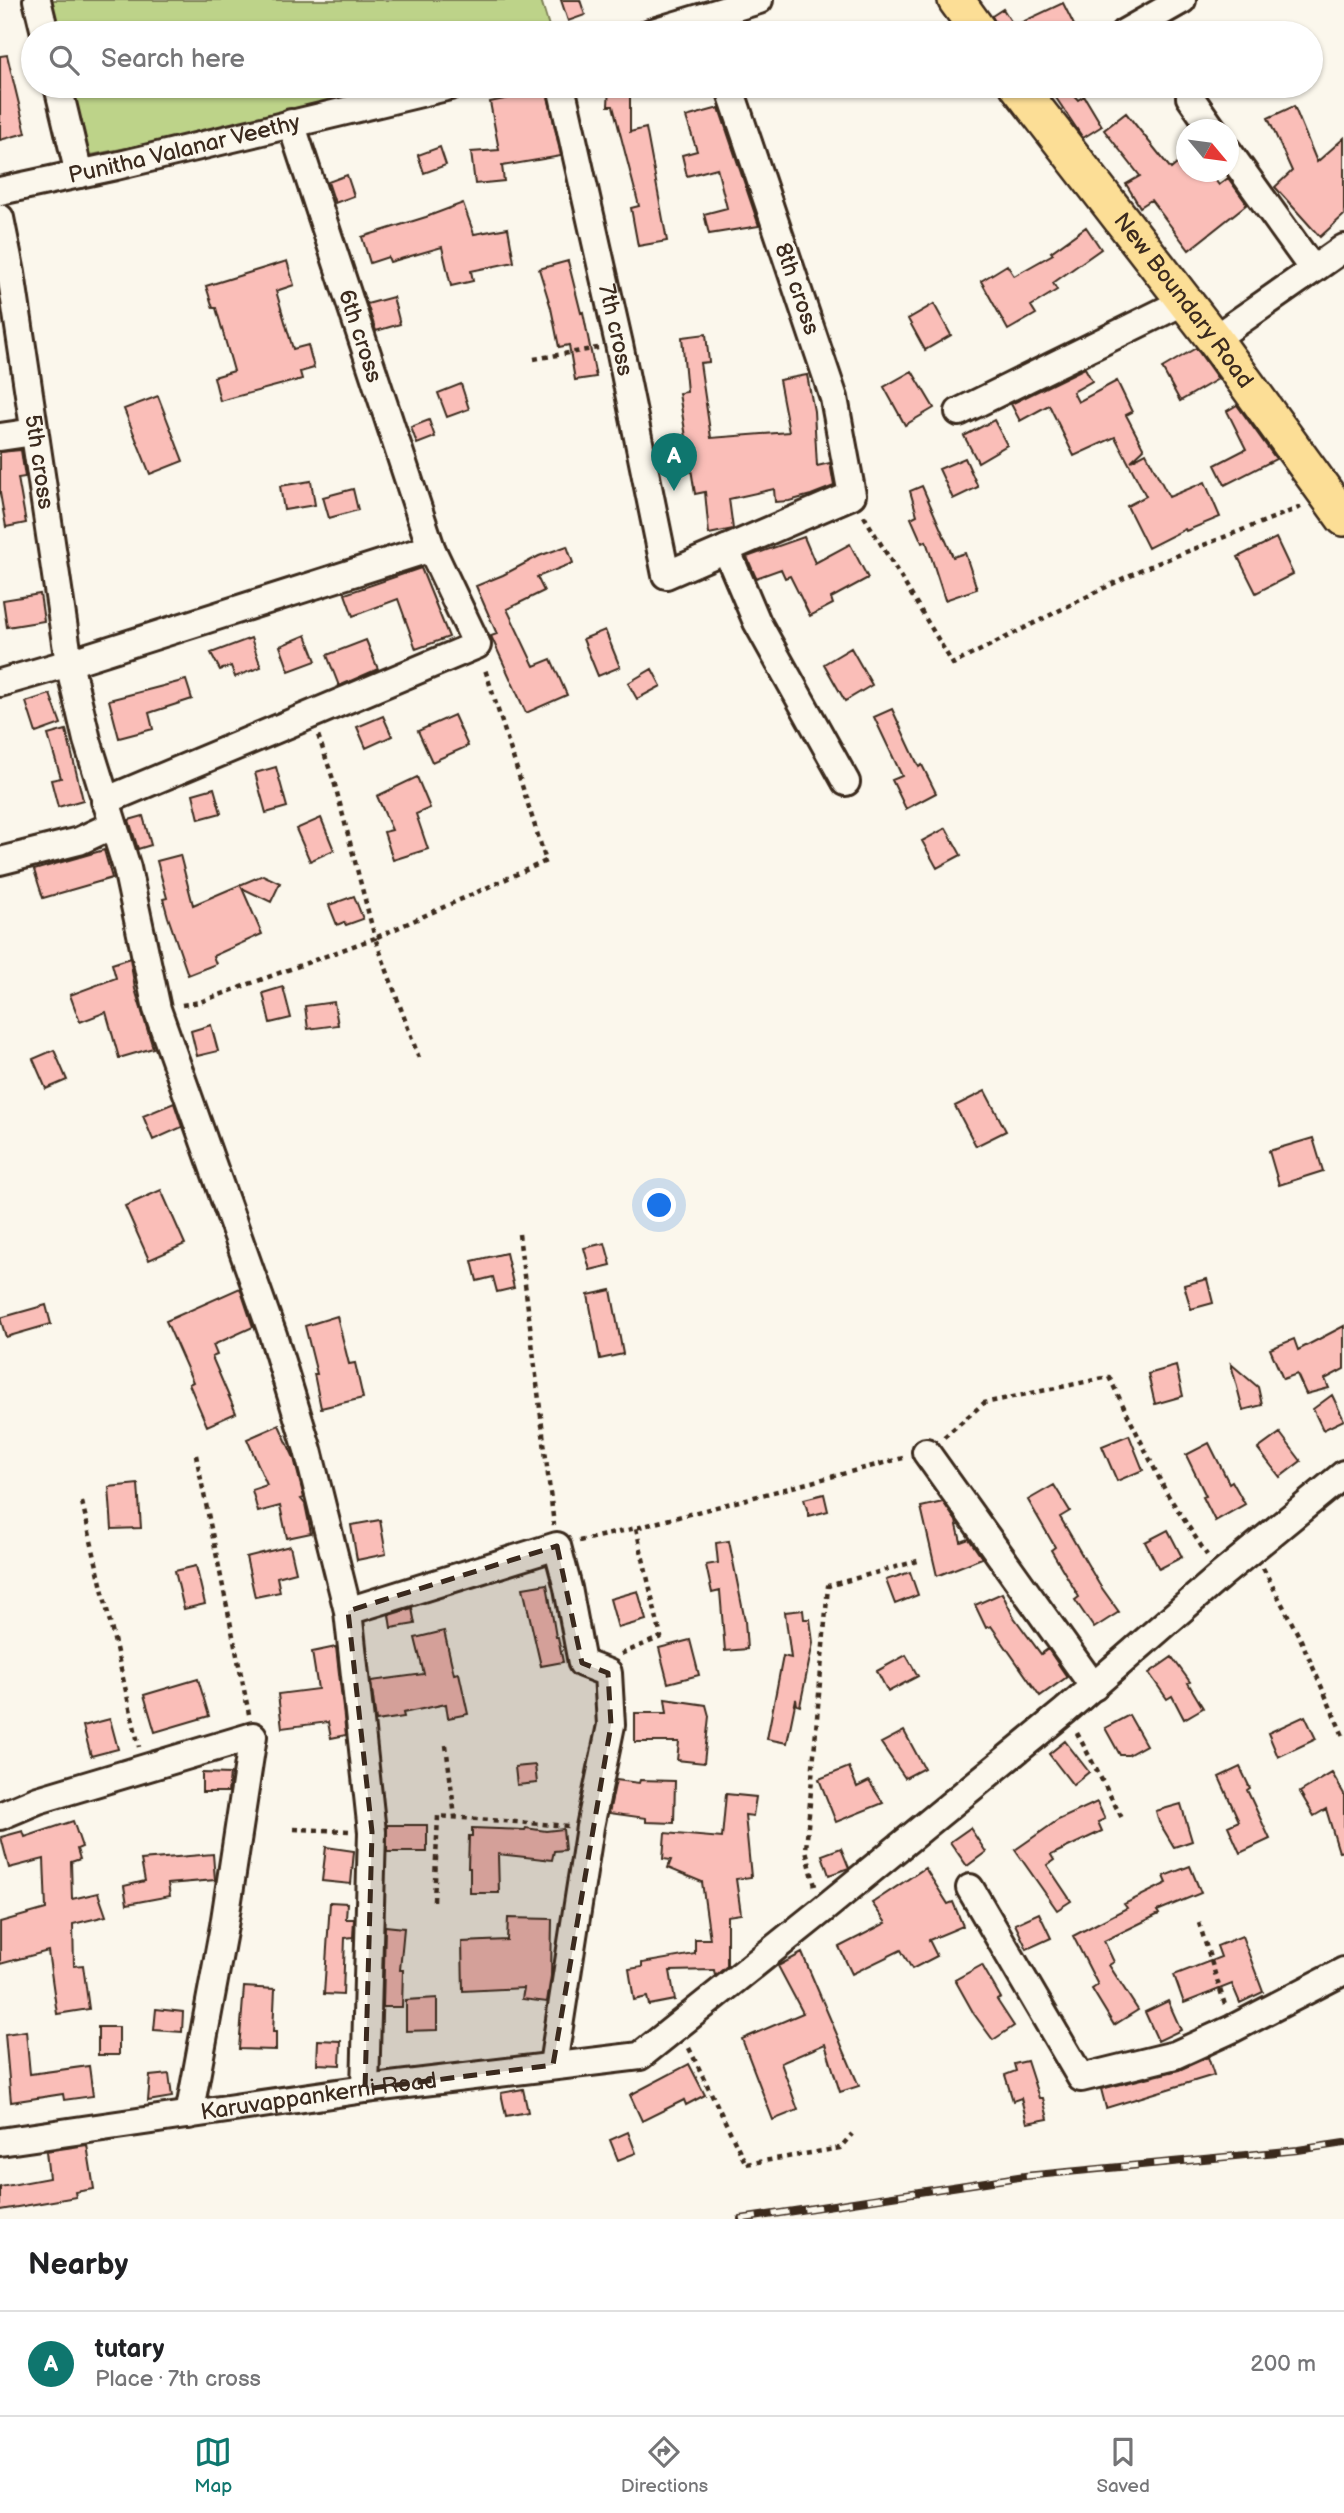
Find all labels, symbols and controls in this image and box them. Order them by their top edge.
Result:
search box [21,21,1323,98]
icon: search [45,41,83,79]
text: Search here [101,44,245,75]
street label: Punitha Valanar Veethy [66,108,304,190]
north arrow [1176,119,1239,182]
street label: New Boundary Road [1108,207,1259,394]
street label: 8th cross [768,239,826,339]
street label: 7th cross [592,281,639,378]
street label: 6th cross [332,286,388,386]
street label: 5th cross [18,413,60,511]
pin: A [651,433,697,491]
your location [642,1188,676,1222]
street label: Karuvappankerni Road [199,2066,439,2127]
text: Nearby [28,2247,128,2283]
text: tutary [95,2334,164,2365]
text: A [44,2350,58,2378]
text: 200 m [1250,2350,1316,2378]
text: Place · 7th cross [95,2365,261,2393]
tab: Map [194,2433,232,2498]
tab: Directions [621,2433,708,2498]
tab: Saved [1096,2433,1150,2498]

